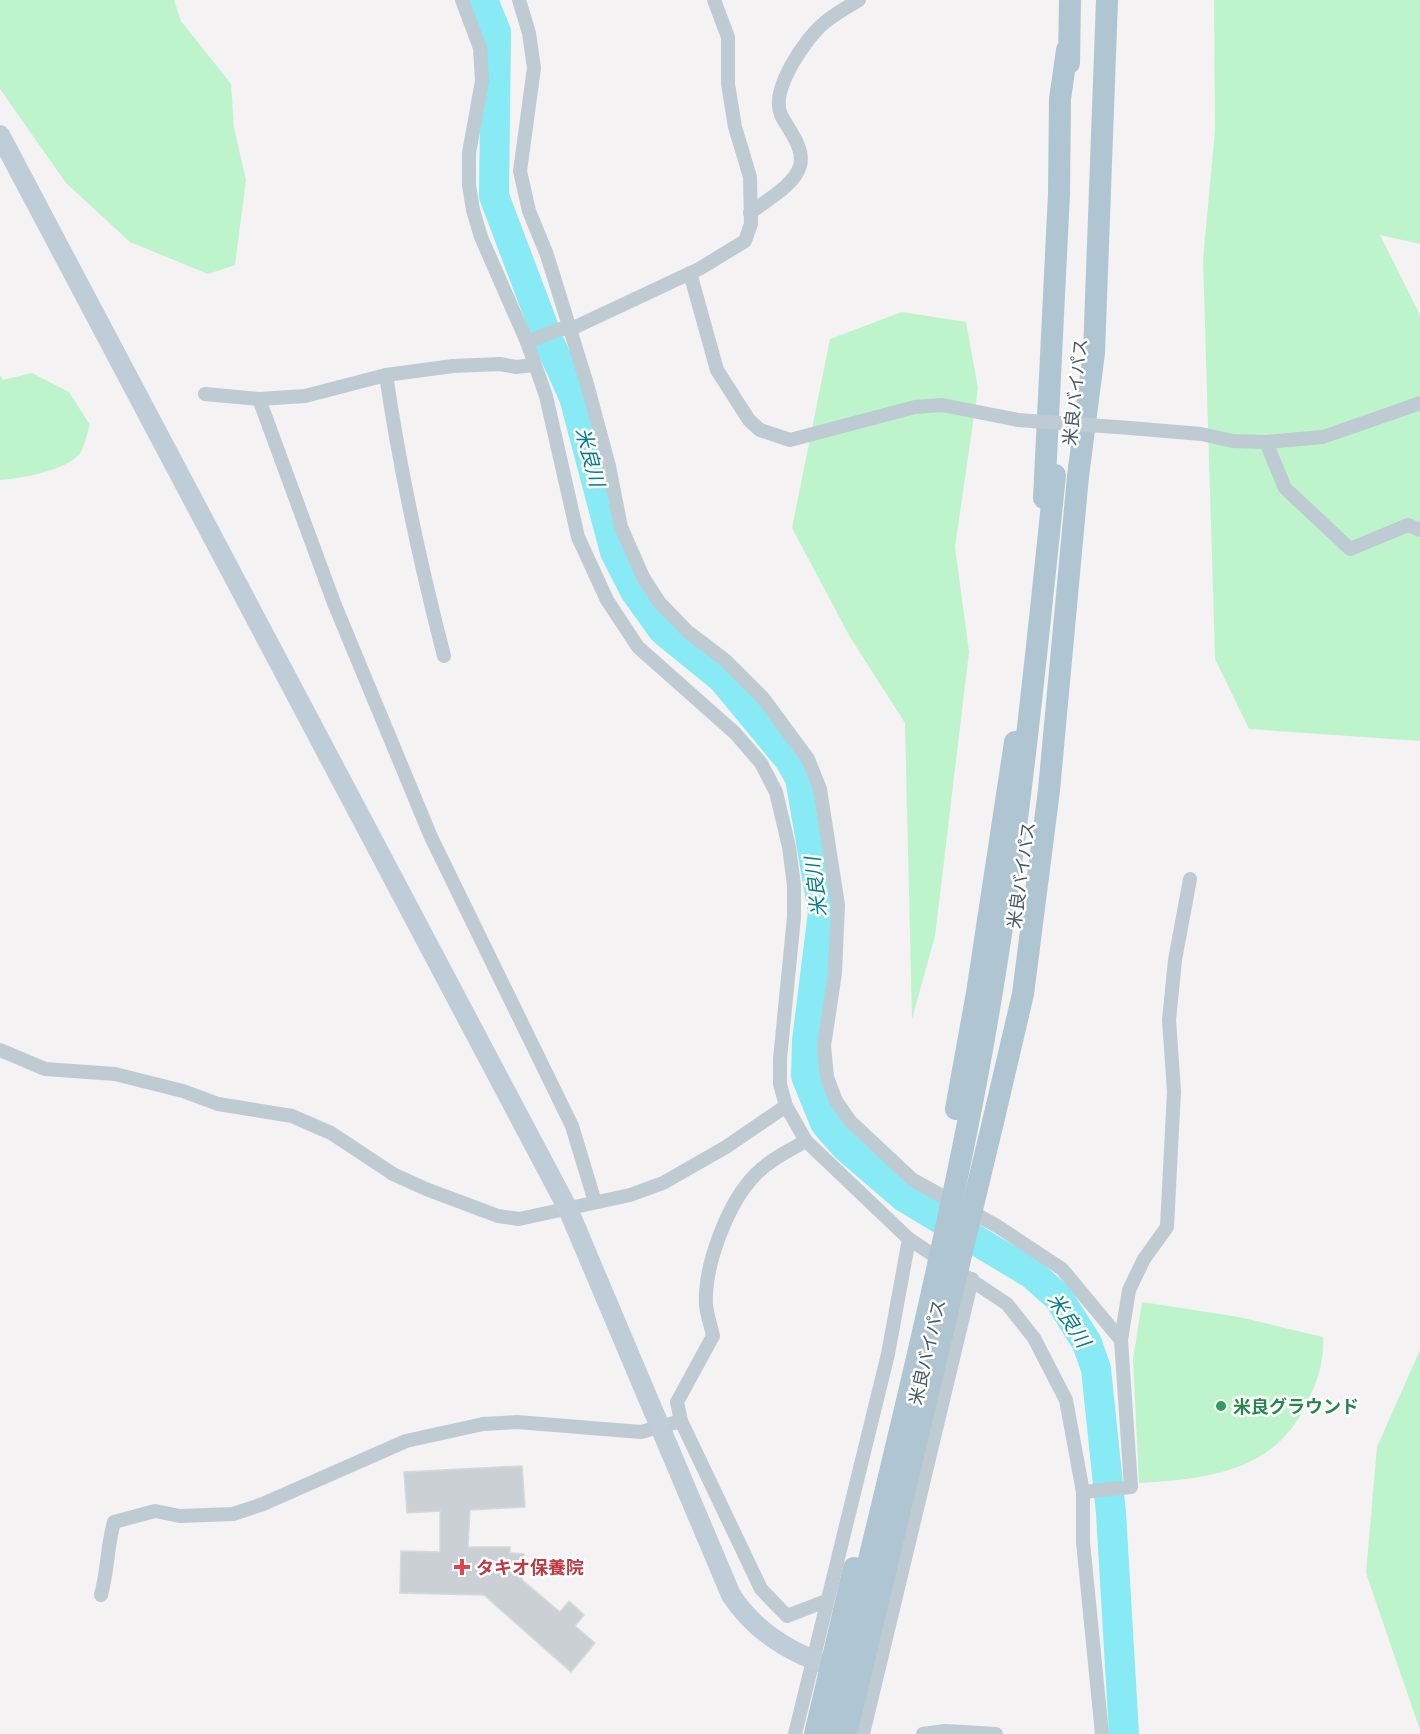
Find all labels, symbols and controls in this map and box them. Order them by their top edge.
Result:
street label: 米良バイパス [1059,337,1091,447]
water label: 米良川 [571,425,610,491]
street label: 米良バイパス [1003,820,1039,930]
water label: 米良川 [800,854,832,918]
water label: 米良川 [1043,1288,1096,1353]
street label: 米良バイパス [905,1297,949,1407]
place label: 米良グラウンド [1233,1396,1359,1417]
marker: 米良グラウンド [1214,1399,1228,1413]
place label: タキオ保養院 [476,1557,584,1578]
marker: タキオ保養院 [453,1558,471,1576]

